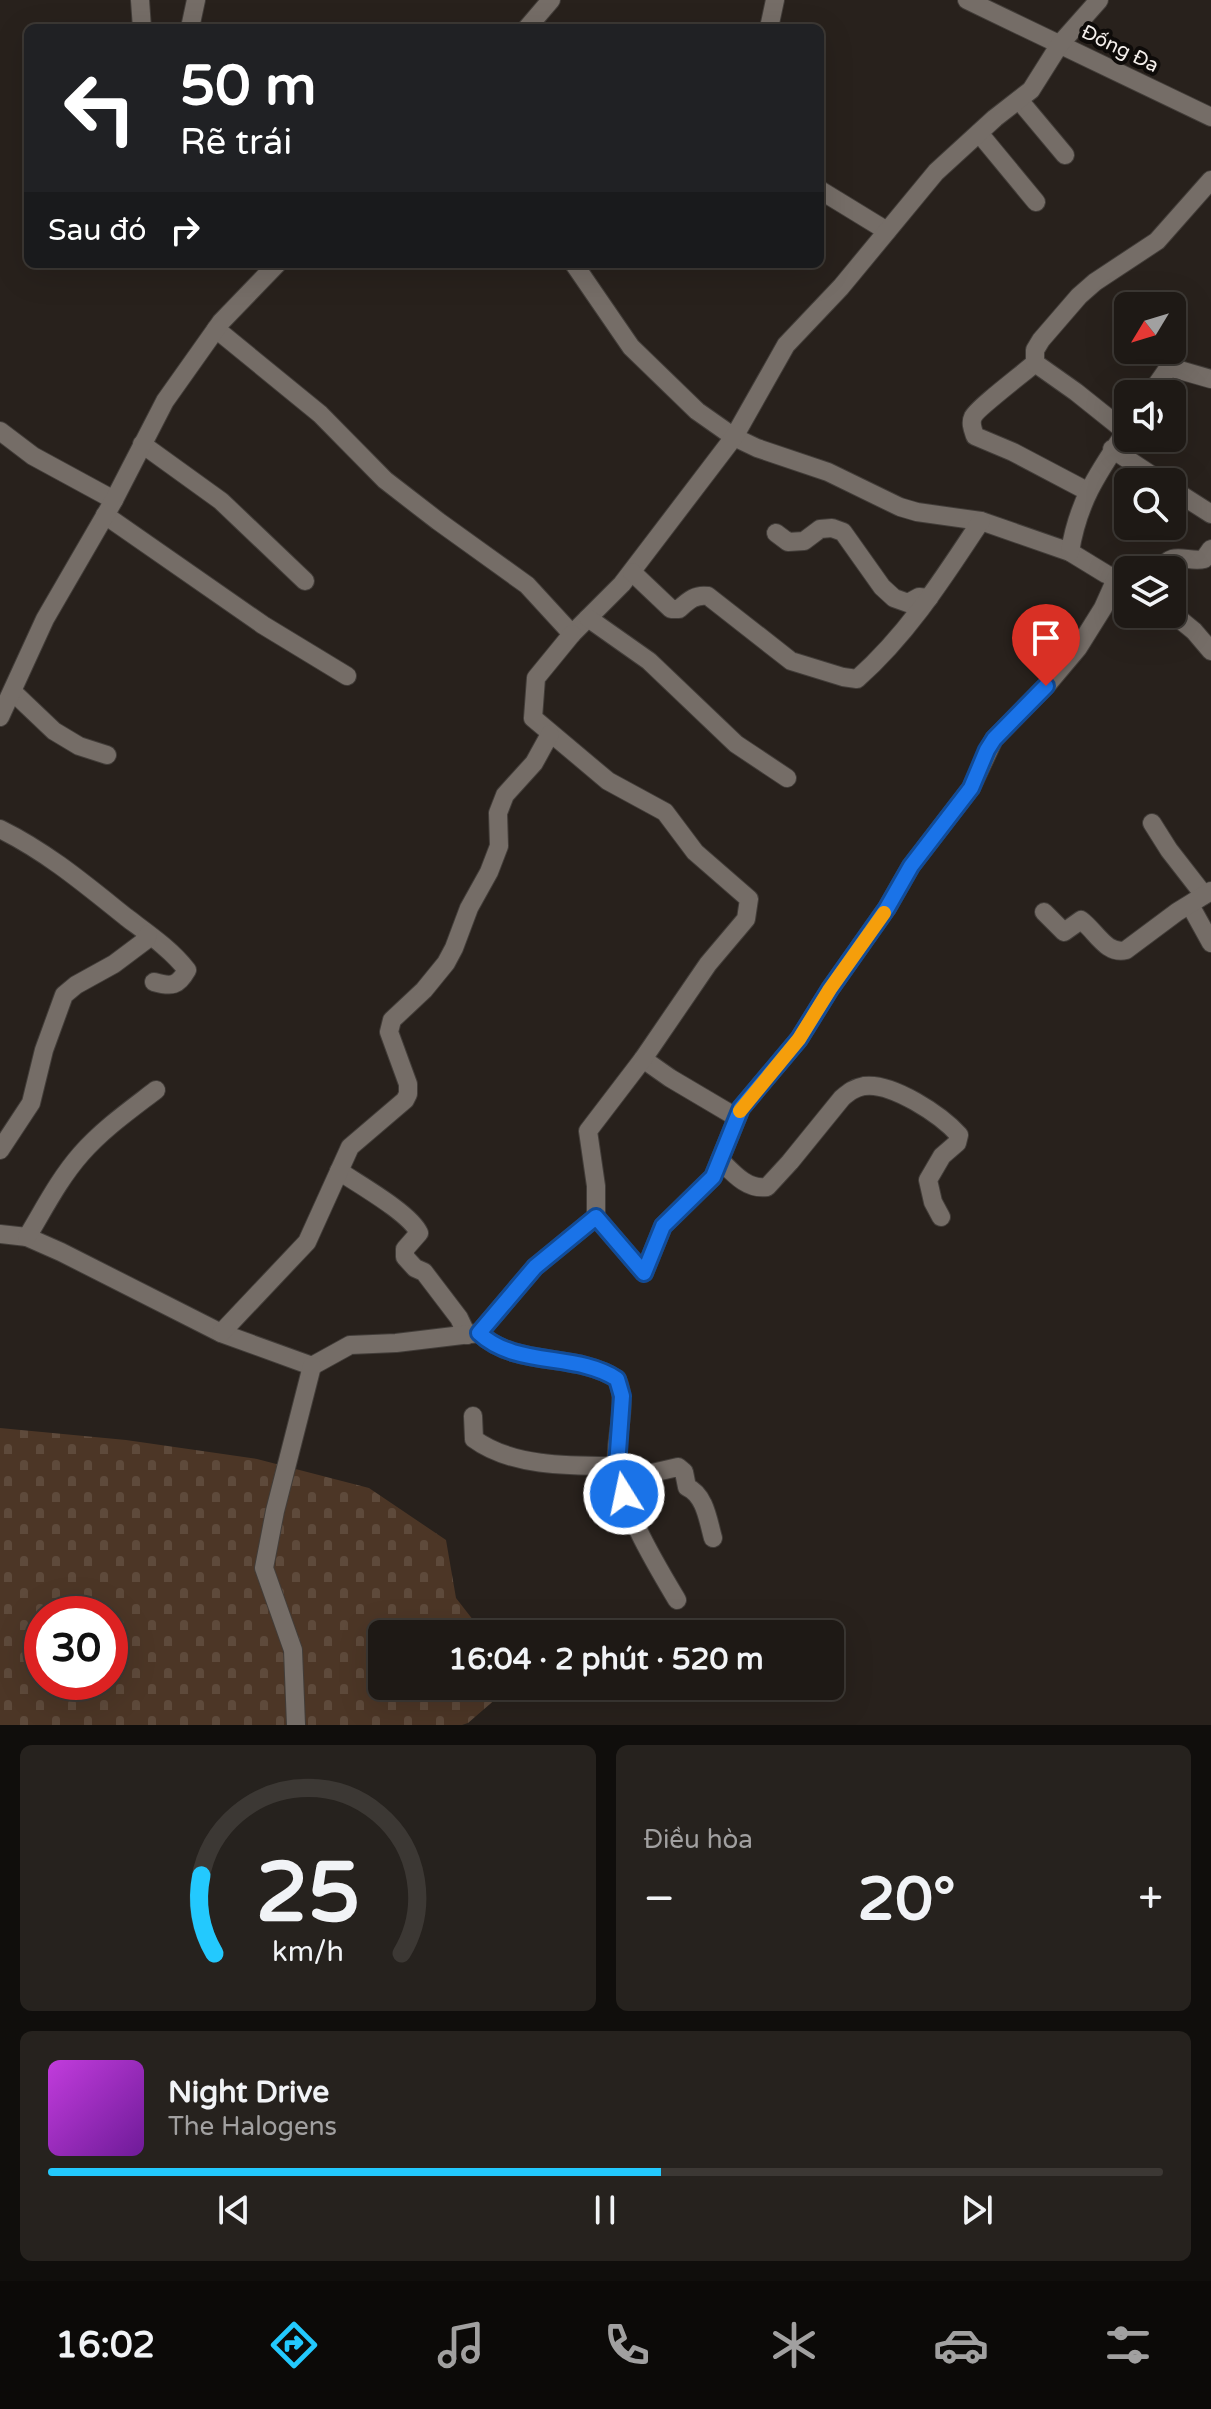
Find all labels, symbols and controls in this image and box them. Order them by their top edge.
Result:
street label: Đống Đa [1077,20,1163,78]
text: 50 m [180,53,316,120]
icon: left [48,56,152,160]
text: Rẽ trái [180,121,292,164]
icon: right [163,208,207,252]
text: Sau đó [48,212,147,249]
north arrow [1114,292,1186,364]
map controls [1114,292,1186,628]
button: sound [1114,380,1186,452]
button: search [1114,468,1186,540]
button: layers [1114,556,1186,628]
pin [1012,604,1080,686]
icon: arrive [1024,616,1068,660]
position arrow [582,1452,666,1536]
speed limit sign: 30 [24,1596,128,1700]
text: 16:04 · 2 phút · 520 m [448,1641,764,1678]
text: Điều hòa [644,1824,753,1855]
text: 25 [256,1844,360,1944]
text: 20° [858,1864,956,1936]
text: − [644,1873,675,1926]
text: + [1138,1873,1163,1926]
text: km/h [272,1935,344,1969]
text: Night Drive [168,2074,329,2111]
text: The Halogens [168,2111,337,2142]
icon: previous [212,2188,256,2232]
icon: pause [583,2188,627,2232]
icon: next [955,2188,999,2232]
icon: directions [266,2317,322,2373]
icon: music [433,2317,489,2373]
icon: phone [599,2317,655,2373]
icon: climate [766,2317,822,2373]
icon: car [933,2317,989,2373]
icon: filters [1100,2317,1156,2373]
text: 16:02 [55,2324,155,2367]

